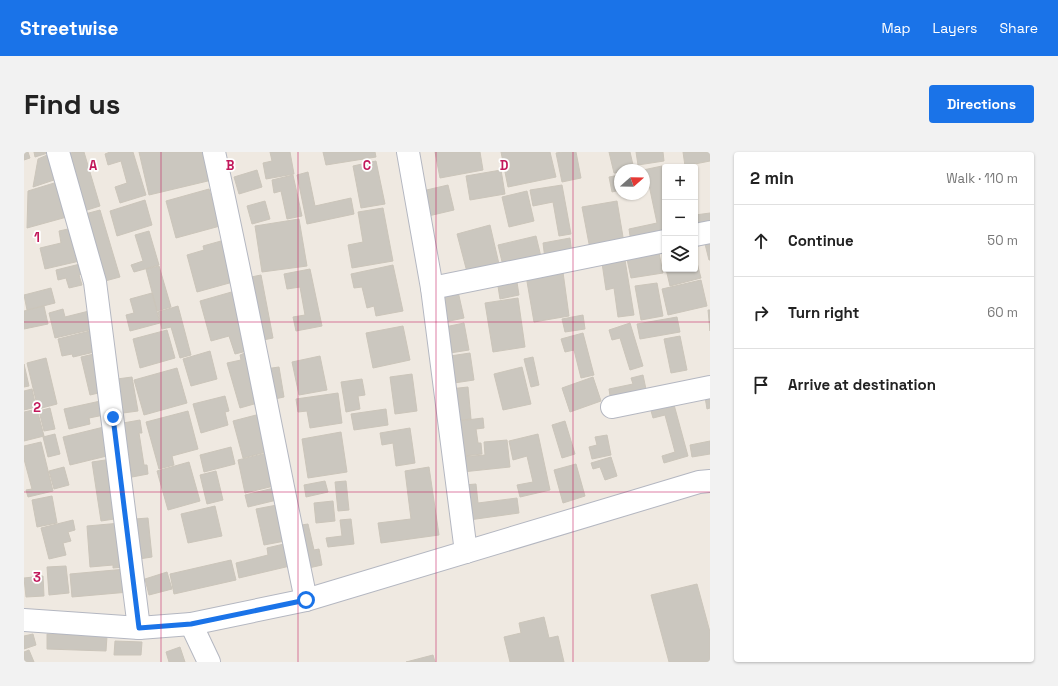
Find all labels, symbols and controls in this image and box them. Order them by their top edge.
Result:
text: Streetwise [20,16,119,41]
text: Map [881,19,911,37]
text: Layers [933,19,977,37]
text: Share [999,19,1038,37]
button: Directions [929,85,1034,123]
text: Find us [24,86,121,122]
text: A [89,157,98,174]
text: B [226,157,235,174]
text: C [363,157,371,174]
text: D [500,157,509,174]
north arrow [614,164,650,200]
map controls [662,164,698,272]
button: + [662,164,698,200]
text: 2 min [750,167,794,189]
text: Walk · 110 m [946,170,1018,187]
button: − [662,200,698,236]
text: 1 [34,229,40,246]
icon: ahead [750,230,772,252]
text: Continue [788,231,854,250]
text: 50 m [987,232,1018,249]
button: layers [662,236,698,272]
icon: right [750,302,772,324]
text: Turn right [788,303,859,322]
text: 60 m [987,304,1018,321]
icon: arrive [750,374,772,396]
text: Arrive at destination [788,375,936,394]
text: 2 [33,399,41,416]
route end [104,408,122,426]
text: 3 [33,569,41,586]
route start [297,591,315,609]

